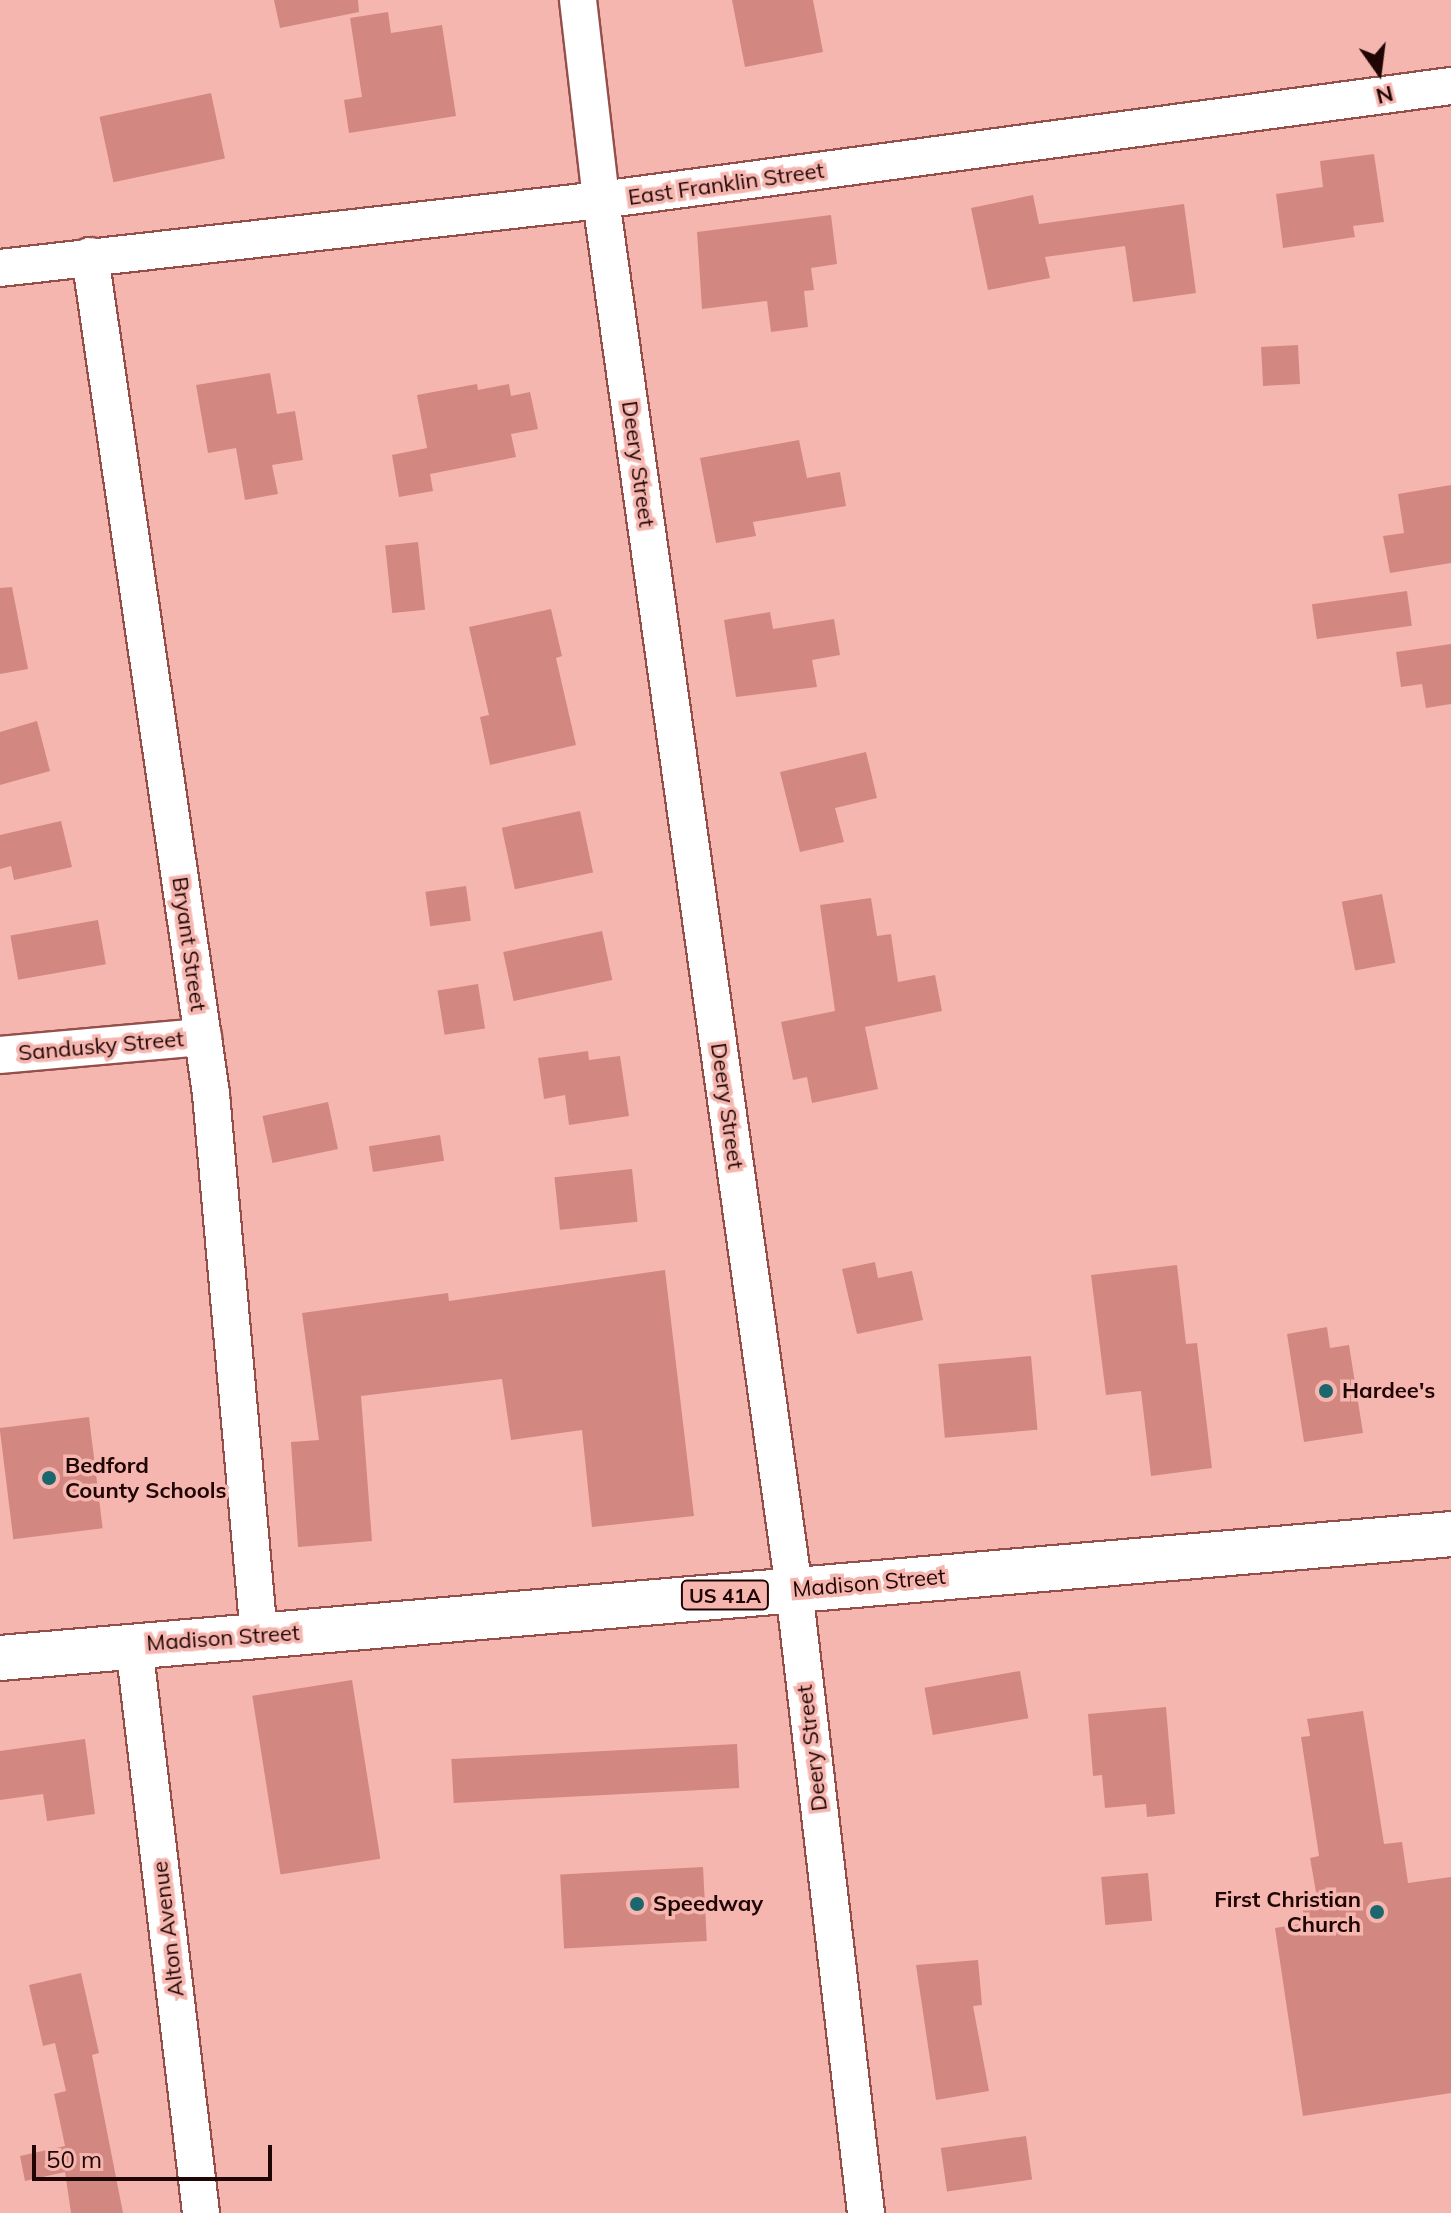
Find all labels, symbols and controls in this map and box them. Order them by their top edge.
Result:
north arrow [1339,32,1419,112]
text: N [1373,80,1396,111]
street label: East Franklin Street [626,157,826,211]
street label: Deery Street [616,399,660,529]
street label: Bryant Street [167,875,211,1013]
street label: Sandusky Street [17,1026,185,1066]
street label: Deery Street [705,1041,749,1171]
place label: Hardee's [1342,1378,1435,1404]
marker: Hardee's [1317,1382,1335,1400]
place label: Bedford County Schools [65,1452,227,1504]
marker: Bedford County Schools [40,1469,58,1487]
street label: Madison Street [791,1563,947,1603]
road number: US 41A [679,1579,771,1611]
street label: Madison Street [146,1619,300,1657]
street label: Deery Street [791,1683,833,1813]
street label: Alton Avenue [147,1859,189,1999]
place label: First Christian Church [1214,1886,1361,1938]
place label: Speedway [653,1891,763,1917]
marker: Speedway [628,1895,646,1913]
marker: First Christian Church [1368,1903,1386,1921]
scale bar [36,2129,276,2179]
text: 50 m [46,2144,102,2174]

